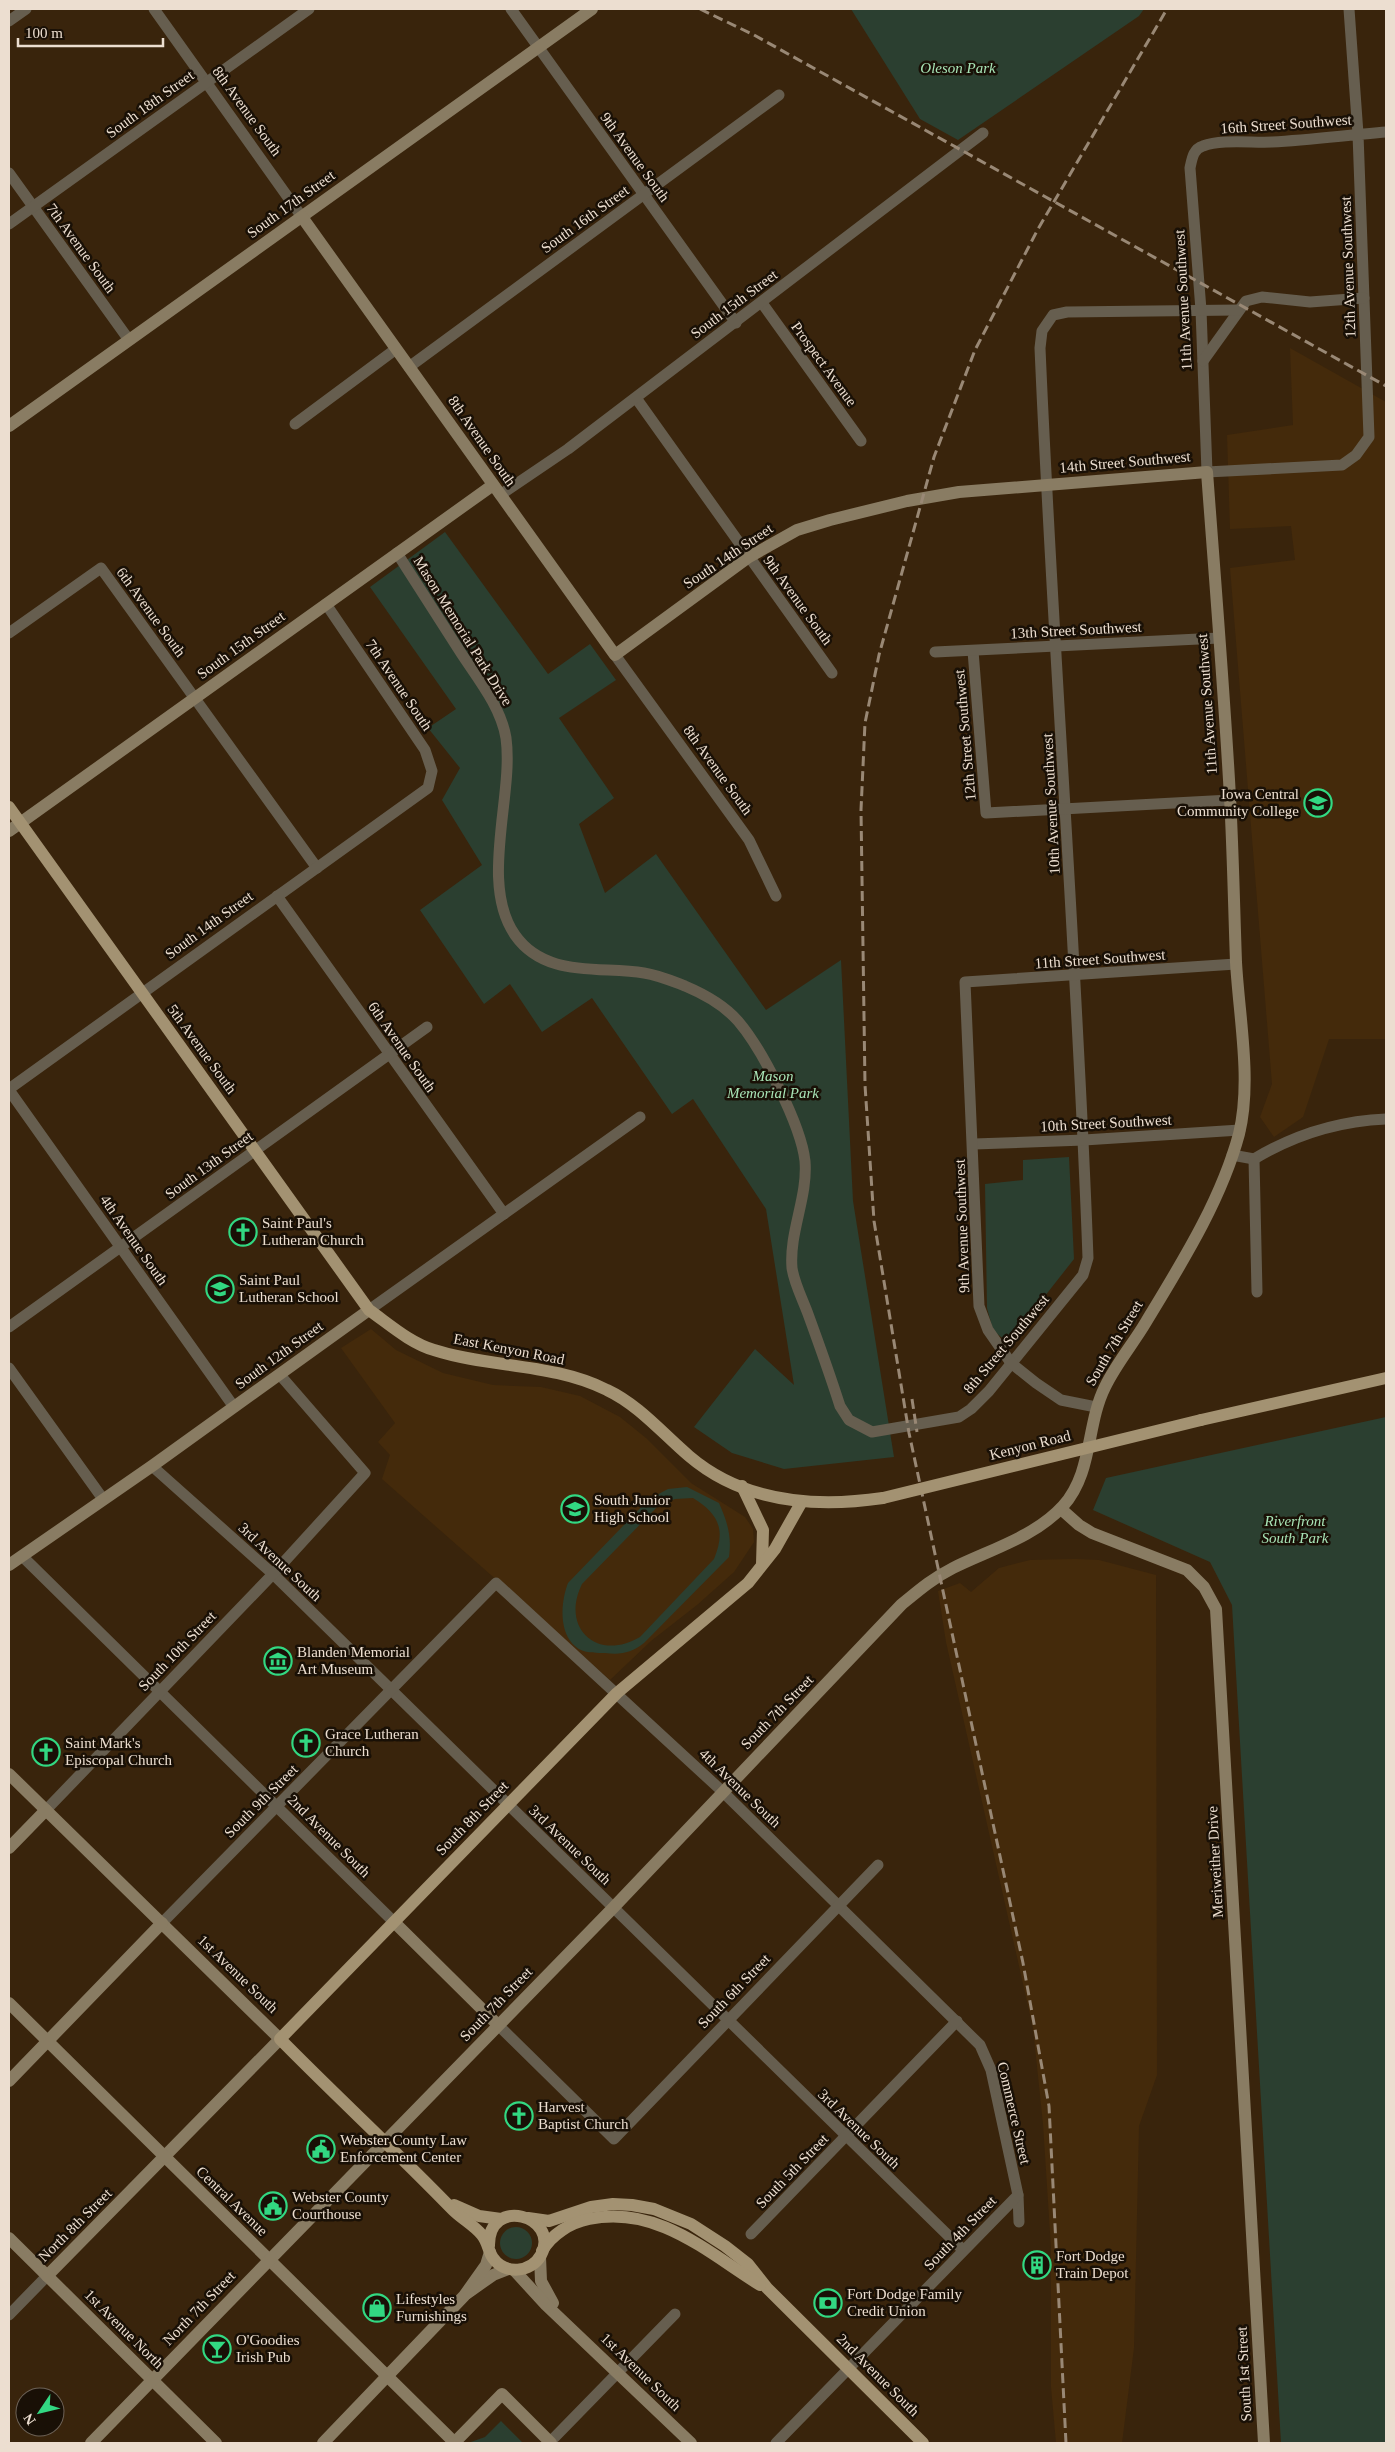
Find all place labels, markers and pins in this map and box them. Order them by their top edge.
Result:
place label: Iowa Central Community College [1177,786,1299,819]
school or university icon: Iowa Central Community College [1303,788,1333,818]
place label: Saint Paul's Lutheran Church [262,1215,365,1248]
church icon: Saint Paul's Lutheran Church [228,1217,258,1247]
place label: Saint Paul Lutheran School [239,1272,339,1305]
school or university icon: Saint Paul Lutheran School [205,1274,235,1304]
place label: South Junior High School [594,1492,670,1525]
school or university icon: South Junior High School [560,1494,590,1524]
place label: Blanden Memorial Art Museum [297,1644,410,1677]
museum icon: Blanden Memorial Art Museum [263,1646,293,1676]
place label: Grace Lutheran Church [325,1726,419,1759]
church icon: Grace Lutheran Church [291,1728,321,1758]
place label: Saint Mark's Episcopal Church [65,1735,173,1768]
church icon: Saint Mark's Episcopal Church [31,1737,61,1767]
place label: Harvest Baptist Church [538,2099,629,2132]
church icon: Harvest Baptist Church [504,2101,534,2131]
place label: Webster County Law Enforcement Center [340,2132,467,2165]
public building icon: Webster County Law Enforcement Center [306,2134,336,2164]
place label: Webster County Courthouse [292,2189,389,2222]
public building icon: Webster County Courthouse [258,2191,288,2221]
place label: Fort Dodge Train Depot [1056,2248,1129,2281]
building icon: Fort Dodge Train Depot [1022,2250,1052,2280]
place label: Fort Dodge Family Credit Union [847,2286,962,2319]
bank icon: Fort Dodge Family Credit Union [813,2288,843,2318]
place label: Lifestyles Furnishings [396,2291,467,2324]
shop icon: Lifestyles Furnishings [362,2293,392,2323]
place label: O'Goodies Irish Pub [236,2332,300,2365]
bar icon: O'Goodies Irish Pub [202,2334,232,2364]

